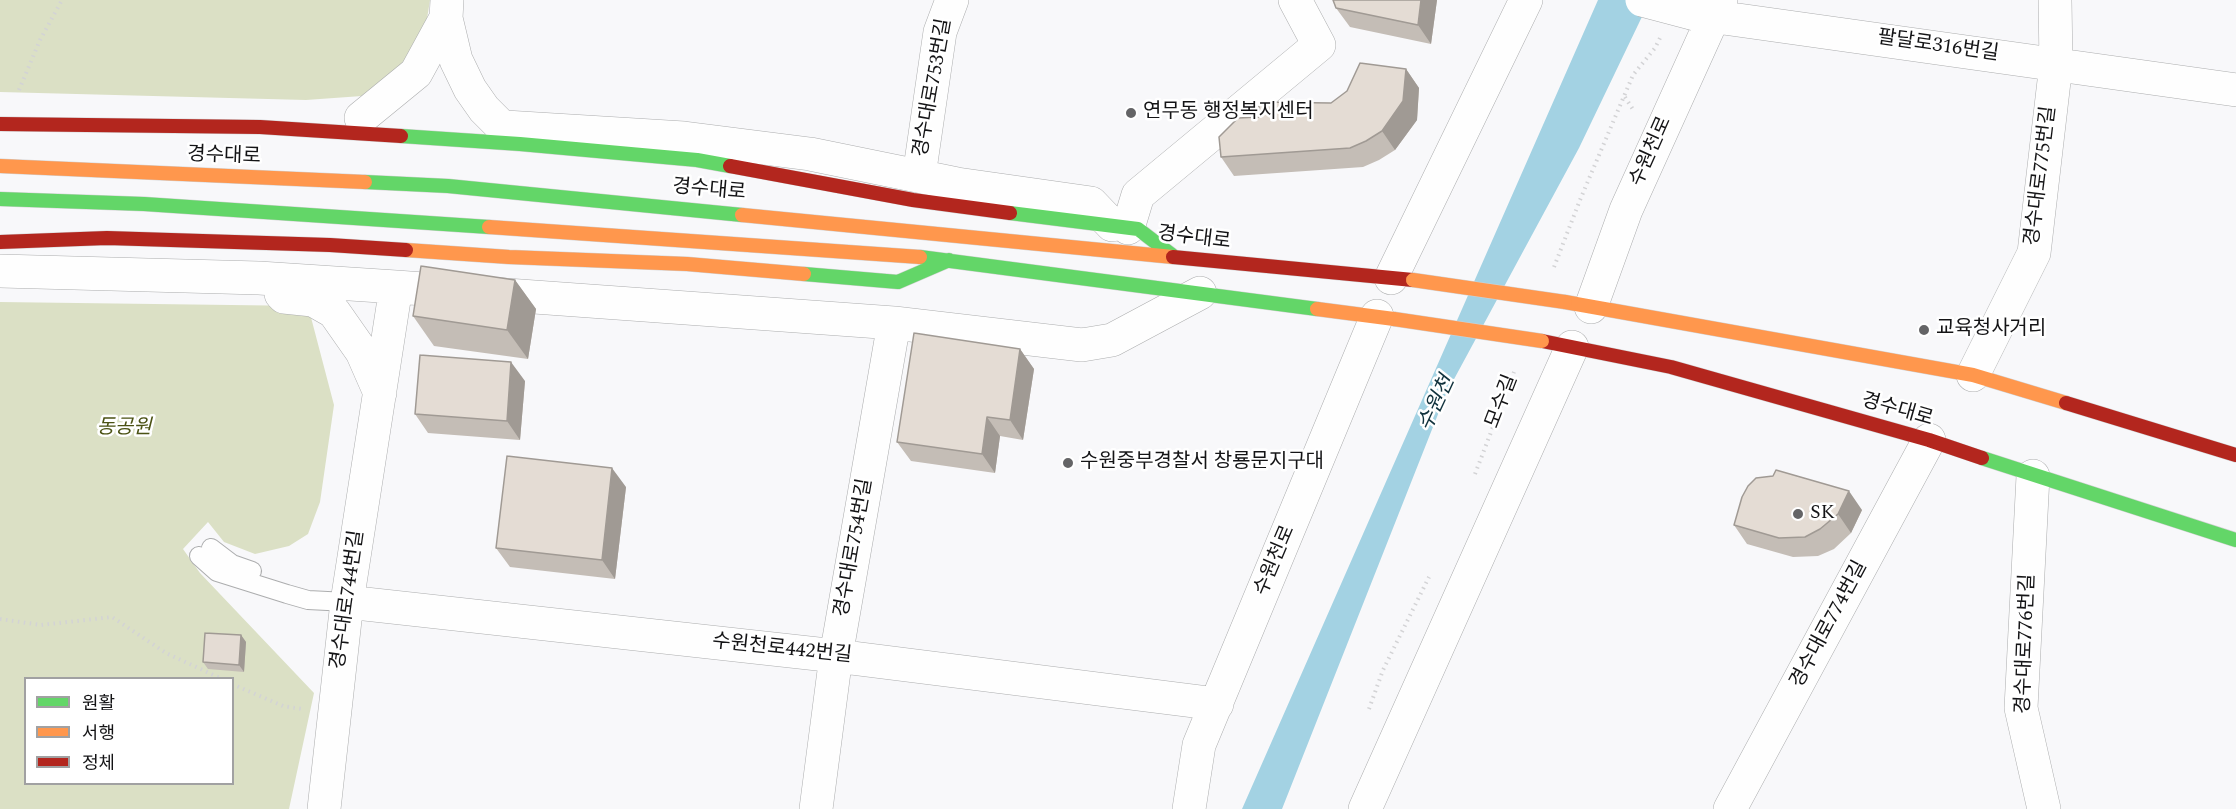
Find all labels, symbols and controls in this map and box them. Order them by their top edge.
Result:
street label: 경수대로753번길 [910,17,958,159]
street label: 팔달로316번길 [1876,27,2000,67]
place label: 연무동 행정복지센터 [1143,101,1314,125]
street label: 경수대로775번길 [2022,105,2062,247]
marker: 연무동 행정복지센터 [1124,106,1138,120]
street label: 수원천로 [1626,114,1678,190]
street label: 경수대로 [187,144,261,170]
street label: 경수대로 [671,176,747,206]
street label: 경수대로 [1156,223,1232,255]
place label: 교육청사거리 [1936,318,2046,342]
marker: 교육청사거리 [1917,323,1931,337]
water label: 수원천 [1414,372,1462,436]
street label: 모수길 [1482,372,1524,432]
street label: 경수대로 [1858,389,1936,433]
park label: 동공원 [96,417,152,441]
place label: 수원중부경찰서 창룡문지구대 [1080,451,1324,475]
marker: 수원중부경찰서 창룡문지구대 [1061,456,1075,470]
street label: 경수대로754번길 [831,477,879,619]
place label: SK [1810,502,1835,526]
marker: SK [1791,507,1805,521]
street label: 수원천로 [1251,522,1301,600]
street label: 경수대로744번길 [327,529,371,671]
street label: 경수대로774번길 [1786,557,1874,693]
street label: 경수대로776번길 [2013,573,2041,715]
street label: 수원천로442번길 [711,631,853,669]
legend [24,677,234,785]
text: 원활 [82,690,115,717]
text: 서행 [82,720,115,747]
text: 정체 [82,750,115,777]

